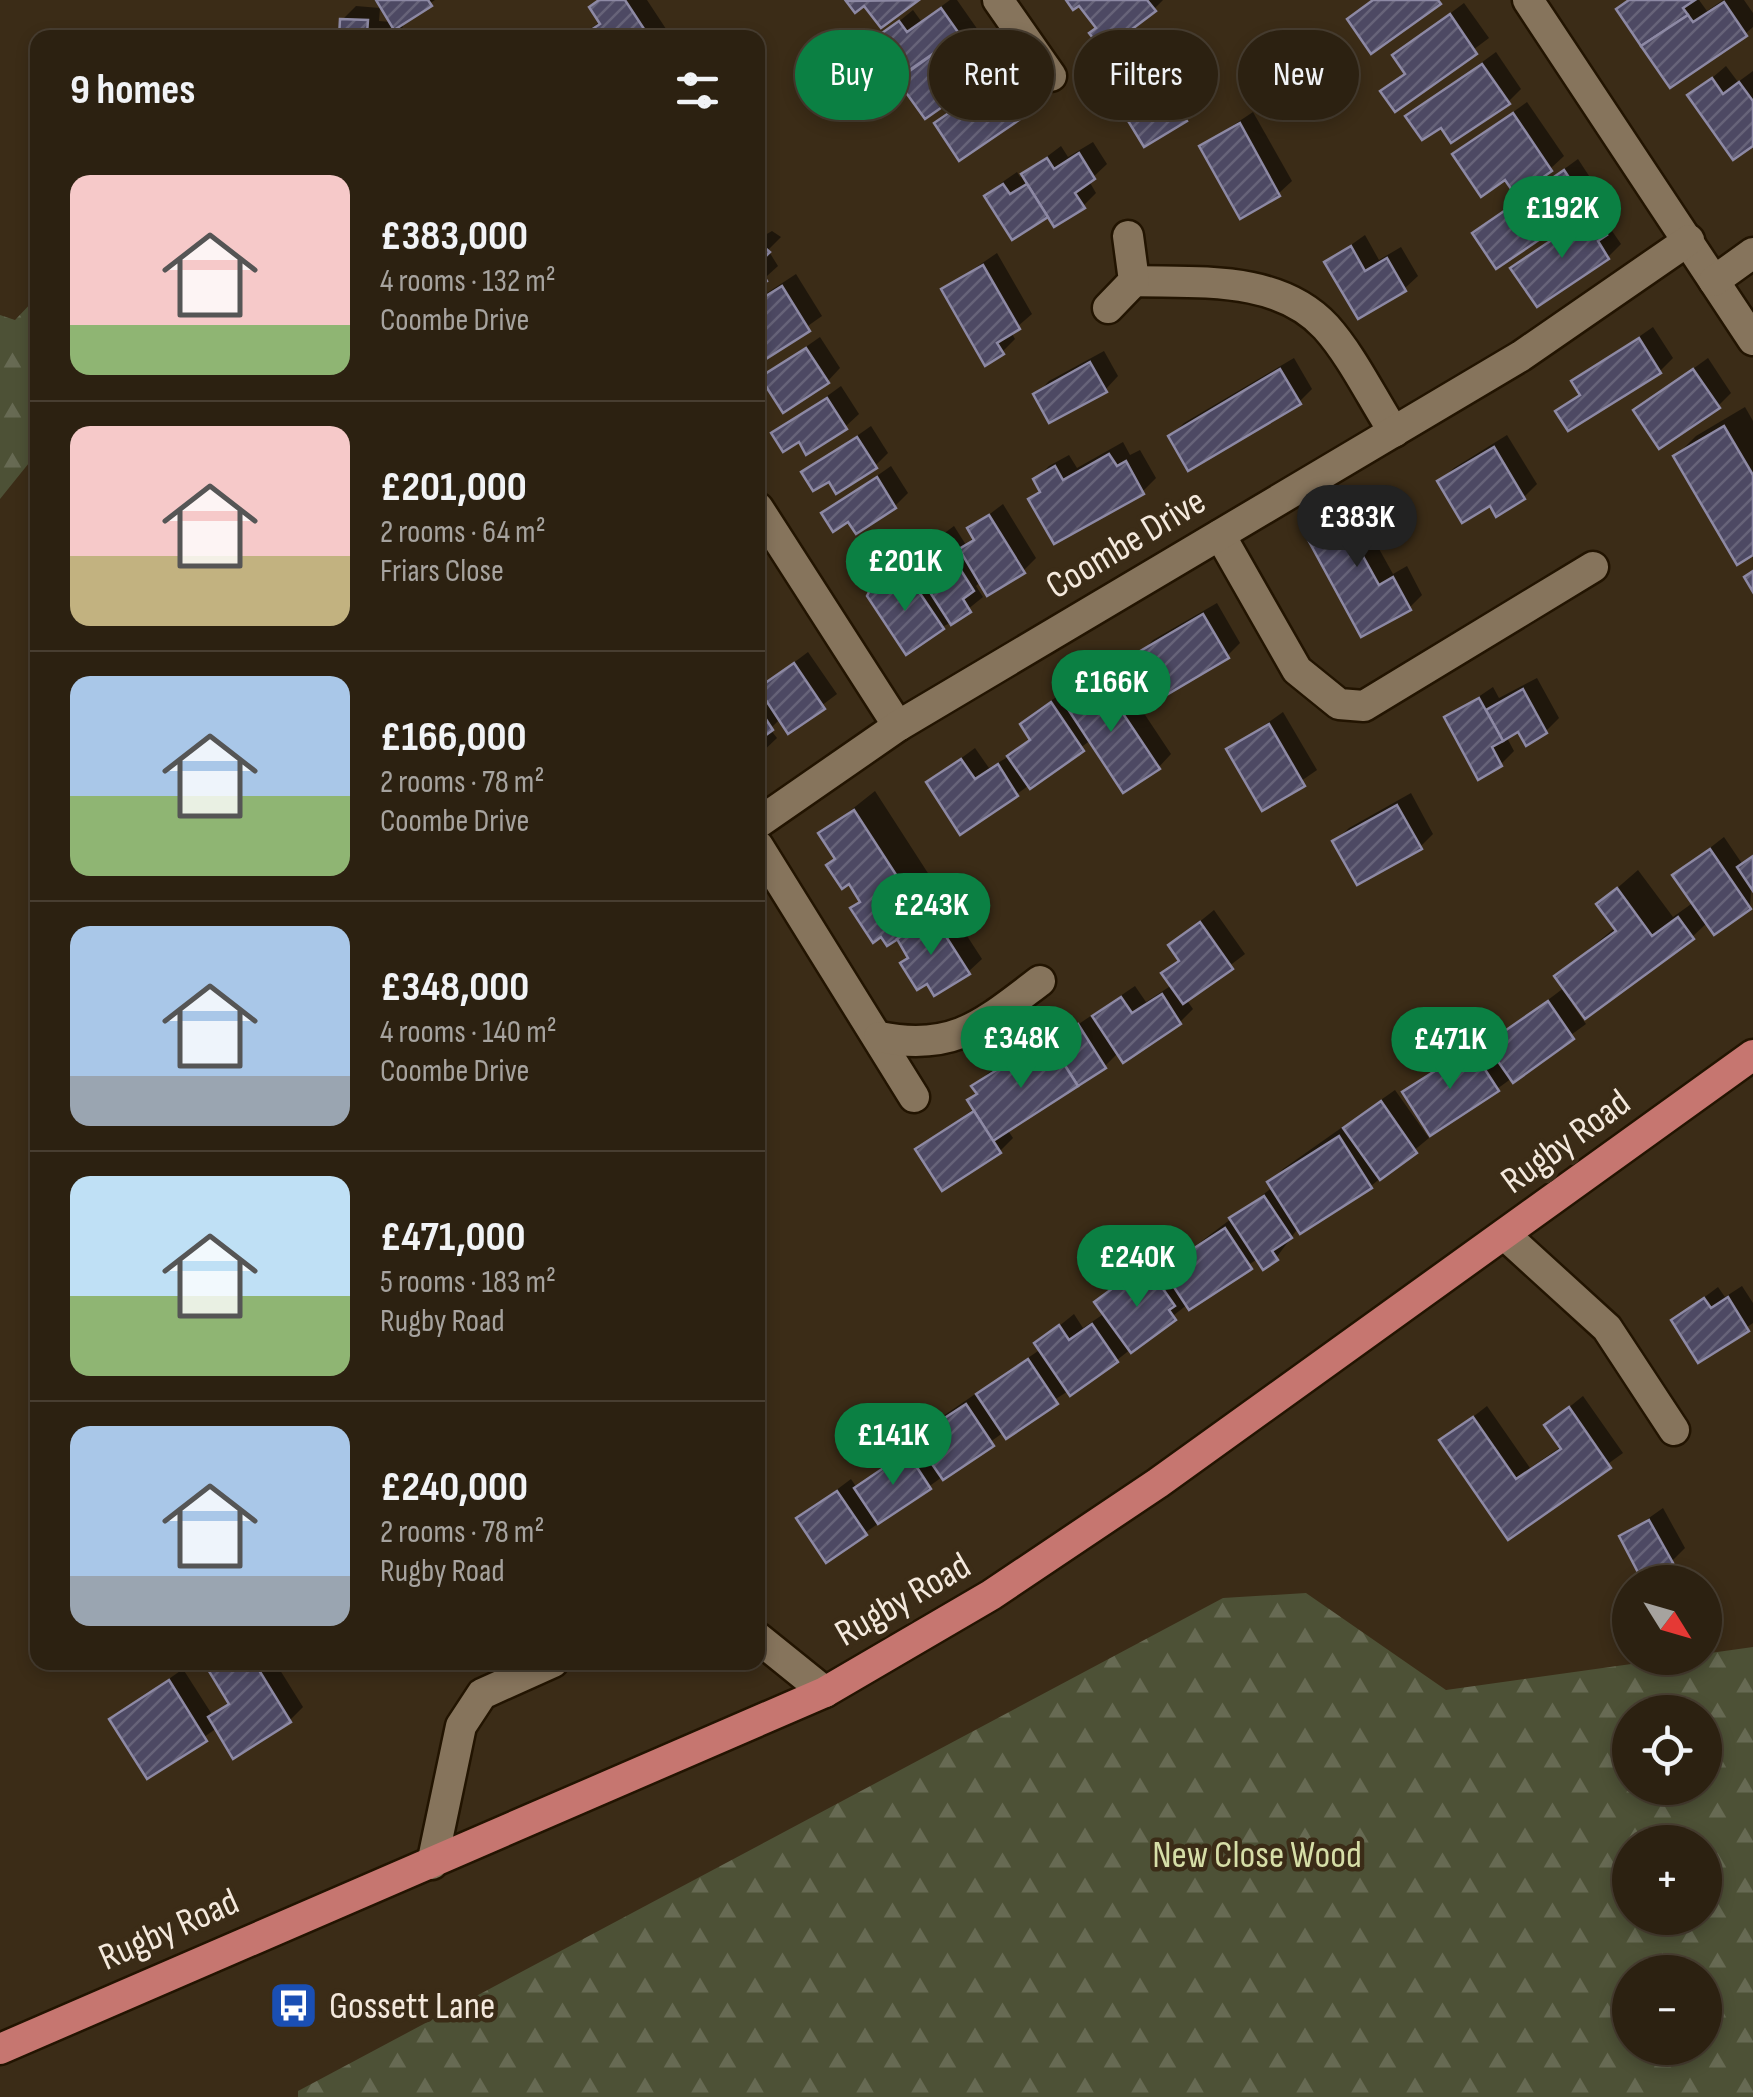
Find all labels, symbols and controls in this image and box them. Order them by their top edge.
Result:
chip: Buy [795,30,909,120]
chip: Rent [929,30,1054,120]
chip: Filters [1074,30,1218,120]
chip: New [1238,30,1359,120]
icon: filters [670,63,725,118]
text: 9 homes [70,65,195,116]
pin: £192K [1492,176,1632,261]
text: £192K [1525,189,1599,228]
text: £383,000 [380,211,528,262]
icon: home [150,215,270,335]
text: 4 rooms · 132 m² [380,262,556,301]
text: Coombe Drive [380,301,529,340]
text: £201,000 [380,462,527,513]
icon: home [150,466,270,586]
street label: Coombe Drive [1038,479,1214,609]
pin: £383K [1287,485,1427,570]
text: £383K [1319,498,1395,537]
text: 2 rooms · 64 m² [380,513,546,552]
pin: £201K [835,529,975,614]
text: £201K [868,542,942,581]
text: Friars Close [380,552,504,591]
pin: £166K [1041,650,1181,735]
text: £166K [1074,663,1148,702]
text: £166,000 [380,712,526,763]
icon: home [150,716,270,836]
text: 2 rooms · 78 m² [380,763,544,802]
text: Coombe Drive [380,802,529,841]
pin: £243K [861,873,1001,958]
text: £243K [893,886,969,925]
text: £348,000 [380,962,529,1013]
icon: home [150,966,270,1086]
pin: £348K [951,1006,1091,1091]
pin: £471K [1380,1007,1520,1092]
text: 4 rooms · 140 m² [380,1013,557,1052]
text: £348K [983,1019,1059,1058]
text: £471K [1413,1020,1487,1059]
text: Coombe Drive [380,1052,529,1091]
street label: Rugby Road [1493,1080,1639,1204]
text: £471,000 [380,1212,525,1263]
icon: home [150,1216,270,1336]
pin: £240K [1067,1225,1207,1310]
text: £240K [1099,1238,1175,1277]
text: 5 rooms · 183 m² [380,1263,556,1302]
text: Rugby Road [380,1302,505,1341]
pin: £141K [823,1403,963,1488]
text: £141K [857,1416,929,1455]
text: £240,000 [380,1462,528,1513]
icon: home [150,1466,270,1586]
text: 2 rooms · 78 m² [380,1513,544,1552]
street label: Rugby Road [828,1543,978,1657]
text: Rugby Road [380,1552,505,1591]
north arrow [1612,1565,1722,1675]
map controls [1612,1565,1722,2065]
button: locate [1612,1695,1722,1805]
button: + [1612,1825,1722,1935]
park label: New Close Wood [1152,1833,1362,1878]
street label: Rugby Road [92,1879,246,1981]
button: − [1612,1955,1722,2065]
bus stop icon: Gossett Lane [268,1980,320,2032]
place label: Gossett Lane [329,1984,495,2029]

